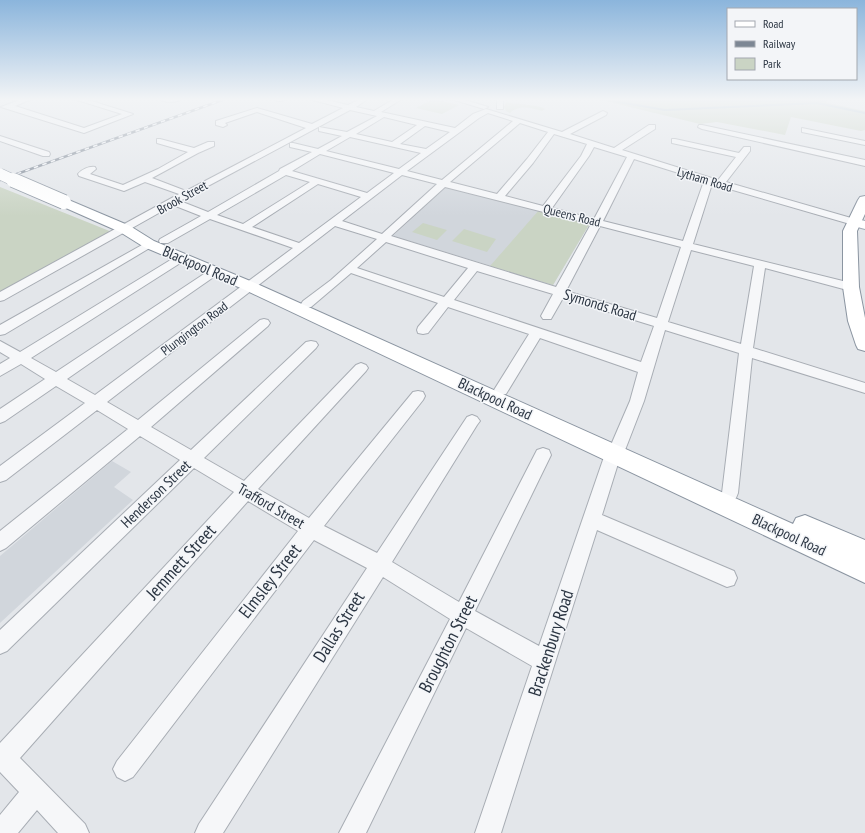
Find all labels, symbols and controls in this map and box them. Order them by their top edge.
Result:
legend [727,8,857,80]
text: Road [763,16,783,31]
text: Railway [763,36,796,51]
text: Park [763,56,781,71]
street label: Lytham Road [675,163,735,196]
street label: Brook Street [154,176,211,218]
street label: Queens Road [541,200,602,231]
street label: Blackpool Road [160,241,240,290]
street label: Symonds Road [561,284,639,325]
street label: Plungington Road [157,298,231,359]
street label: Blackpool Road [455,373,535,424]
street label: Henderson Street [117,456,195,532]
street label: Trafford Street [234,479,308,532]
street label: Blackpool Road [749,509,829,560]
street label: Jemmett Street [140,519,221,605]
street label: Elmsley Street [233,539,306,623]
street label: Dallas Street [308,587,369,666]
street label: Brackenbury Road [523,587,579,699]
street label: Broughton Street [413,591,482,696]

